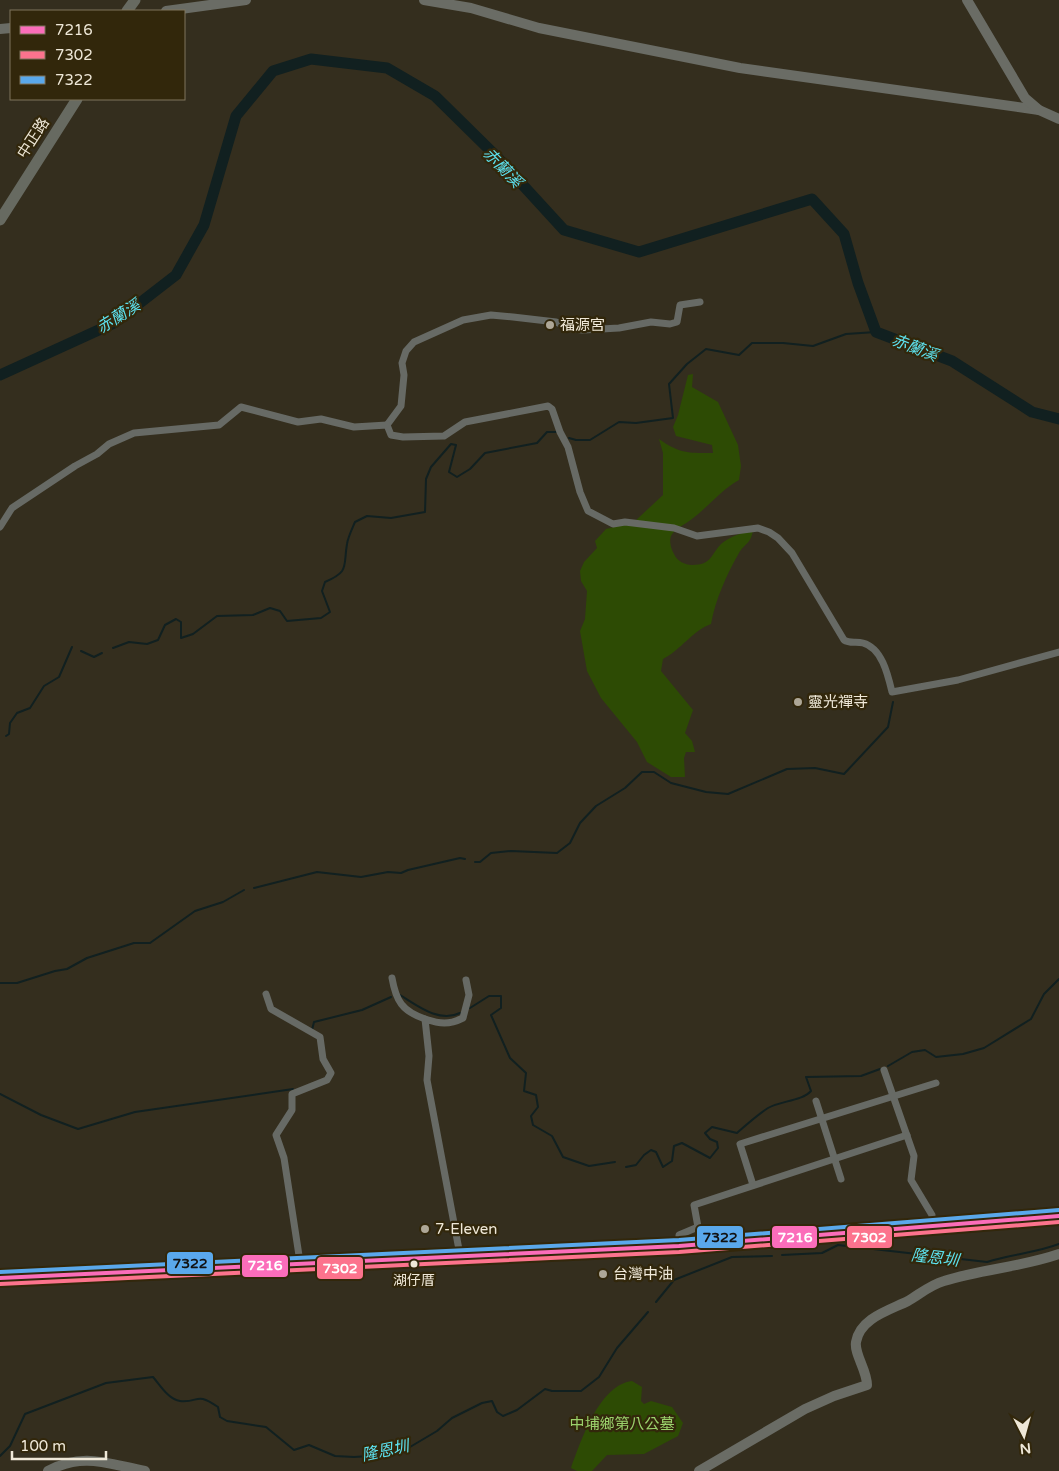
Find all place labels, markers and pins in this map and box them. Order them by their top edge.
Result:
place label: 福源宮 [560,316,605,334]
marker: 福源宮 [544,319,556,331]
place label: 靈光禪寺 [808,693,868,711]
marker: 靈光禪寺 [792,696,804,708]
place label: 7-Eleven [435,1220,497,1238]
marker: 7-Eleven [419,1223,431,1235]
marker: 湖仔厝 [409,1259,419,1269]
place label: 台灣中油 [613,1265,673,1283]
marker: 台灣中油 [597,1268,609,1280]
place label: 湖仔厝 [393,1272,435,1289]

